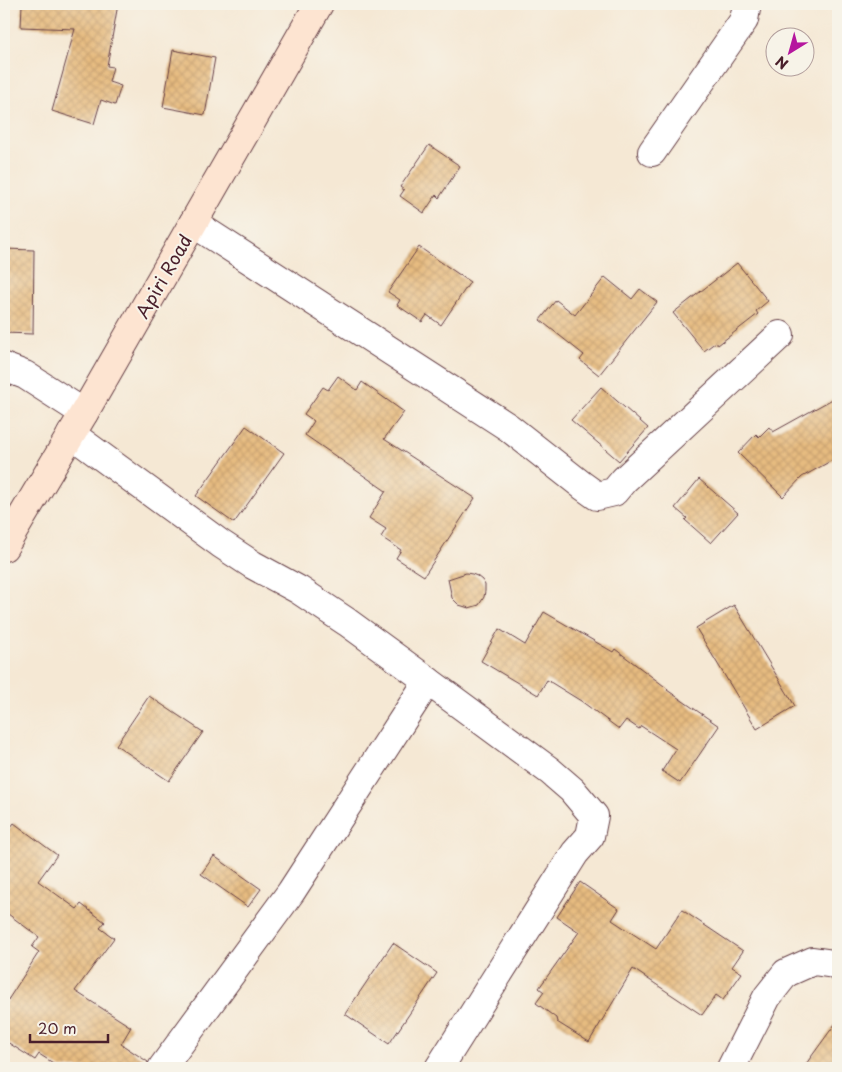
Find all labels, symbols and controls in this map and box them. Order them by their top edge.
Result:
north arrow [764,28,814,78]
text: N [771,51,793,75]
street label: Apiri Road [128,229,198,323]
scale bar [30,1012,108,1044]
text: 20 m [38,1016,77,1039]

